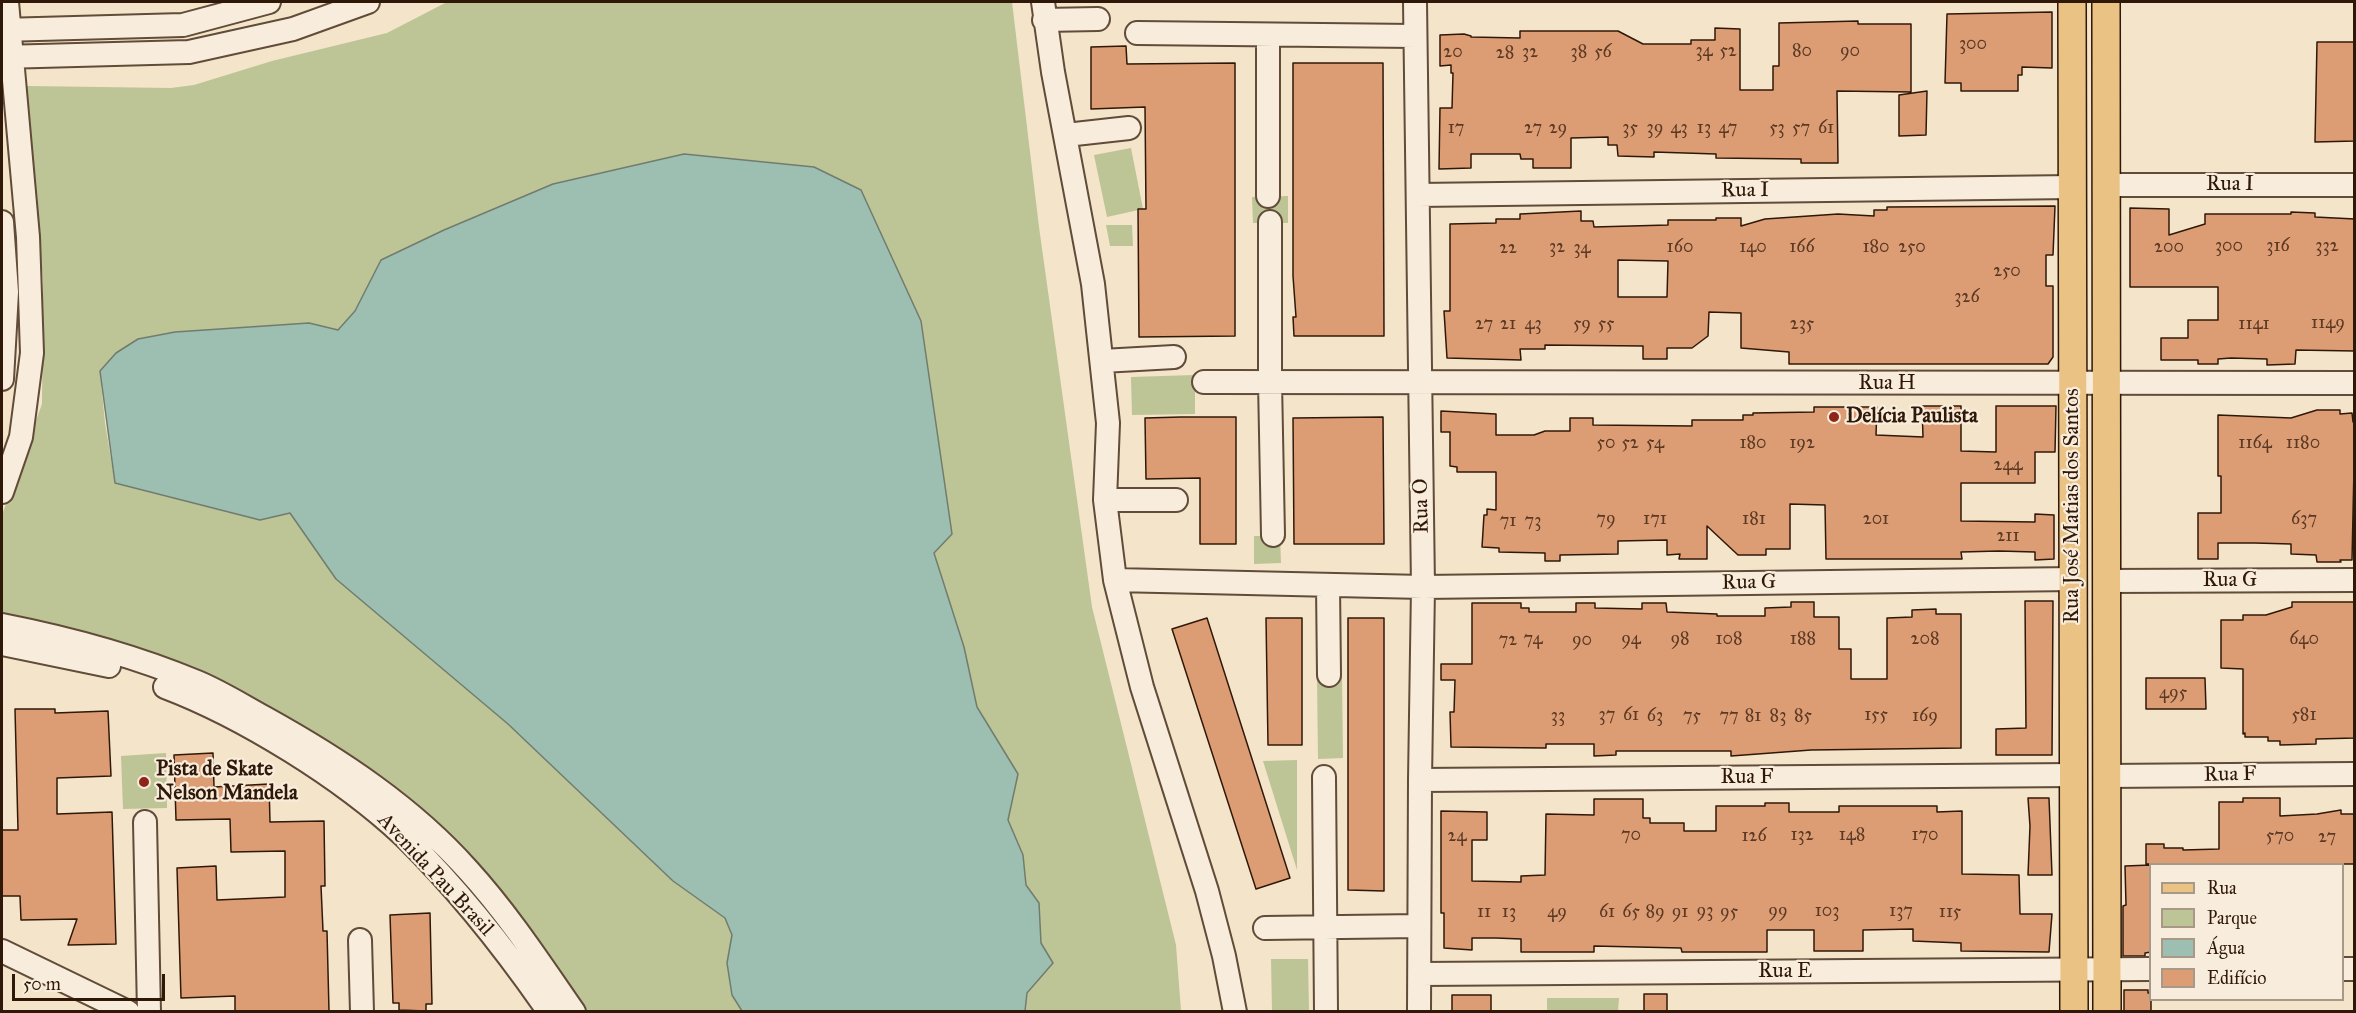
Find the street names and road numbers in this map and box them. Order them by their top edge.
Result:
street label: Rua I [2206,172,2254,198]
street label: Rua I [1721,178,1769,204]
street label: Rua H [1858,371,1916,397]
street label: Rua José Matias dos Santos [2060,388,2086,624]
street label: Rua O [1409,478,1435,534]
street label: Rua G [2203,568,2257,594]
street label: Rua G [1722,570,1776,596]
street label: Rua F [2203,762,2257,788]
street label: Rua F [1721,765,1773,791]
street label: Avenida Pau Brasil [372,808,498,942]
street label: Rua E [1758,959,1812,985]

